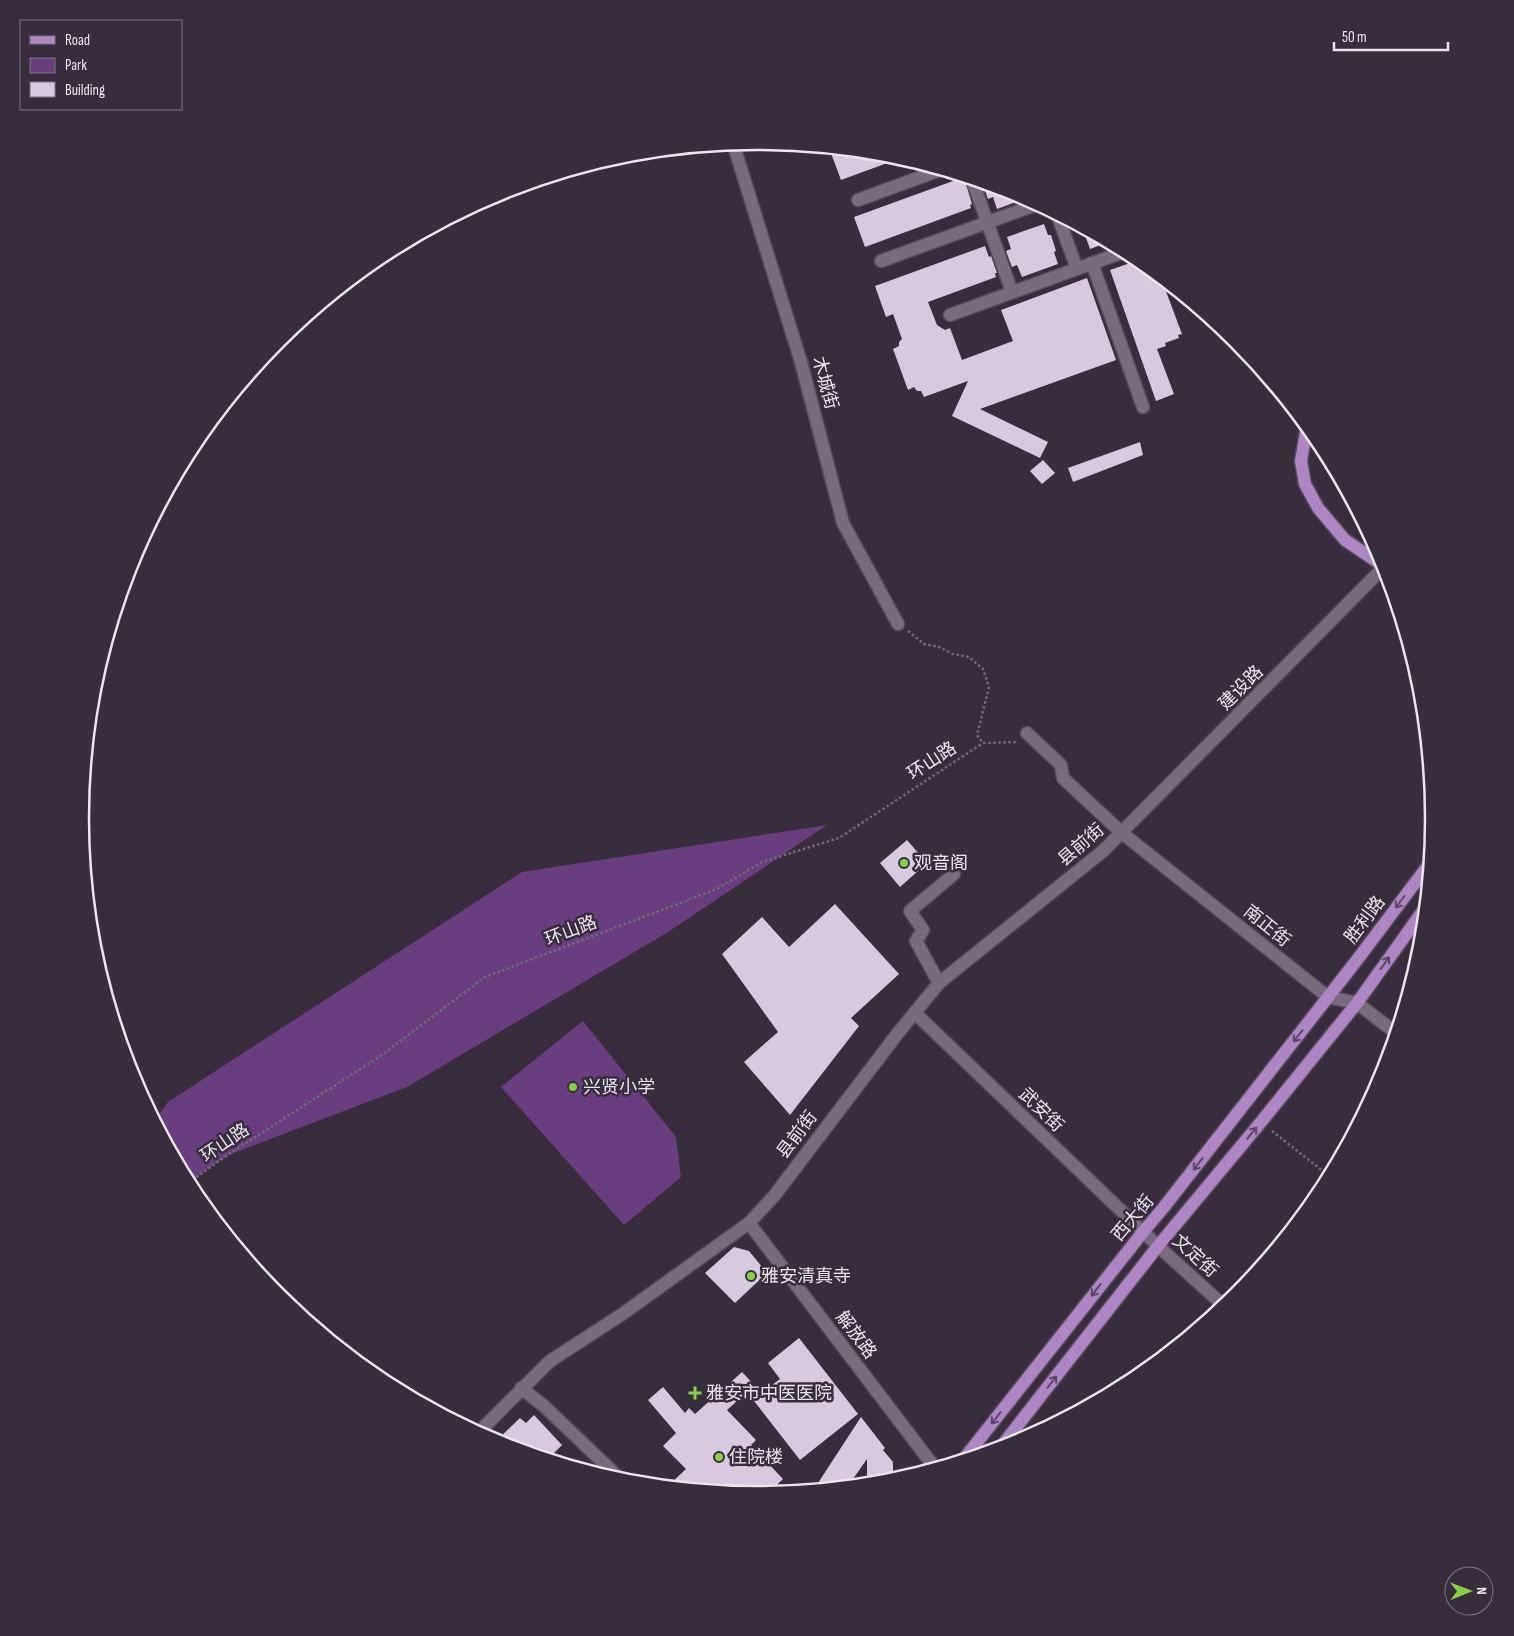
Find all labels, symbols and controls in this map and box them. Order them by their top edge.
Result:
legend [20,20,182,110]
scale bar [1334,20,1448,52]
text: 50 m [1342,28,1367,47]
text: Road [65,31,90,50]
text: Park [65,56,87,75]
text: Building [65,81,105,100]
street label: 木城街 [808,354,842,412]
street label: 建设路 [1214,661,1268,715]
street label: 环山路 [904,737,960,785]
street label: 县前街 [1054,819,1108,871]
place label: 观音阁 [914,853,968,874]
marker: 观音阁 [898,857,910,869]
street label: 胜利路 [1340,892,1390,948]
one-way arrow [1395,895,1406,908]
street label: 南正街 [1239,901,1295,951]
street label: 环山路 [542,912,600,950]
one-way arrow [1380,956,1390,970]
one-way arrow [1293,1029,1304,1042]
place label: 兴贤小学 [583,1077,655,1098]
marker: 兴贤小学 [567,1081,579,1093]
street label: 武安街 [1014,1084,1068,1136]
street label: 县前街 [772,1107,822,1163]
street label: 环山路 [197,1119,253,1167]
one-way arrow [1247,1127,1258,1140]
one-way arrow [1193,1157,1204,1170]
street label: 西大街 [1108,1191,1158,1245]
street label: 文定街 [1168,1230,1222,1282]
place label: 雅安清真寺 [761,1266,851,1287]
marker: 雅安清真寺 [745,1270,757,1282]
one-way arrow [1091,1283,1102,1296]
street label: 解放路 [831,1307,881,1363]
one-way arrow [1046,1376,1057,1389]
place label: 雅安市中医医院 [706,1383,832,1404]
marker: 雅安市中医医院 [688,1386,702,1400]
one-way arrow [990,1411,1001,1424]
place label: 住院楼 [729,1447,783,1468]
marker: 住院楼 [713,1451,725,1463]
north arrow [1444,1566,1494,1616]
text: N [1473,1587,1490,1595]

